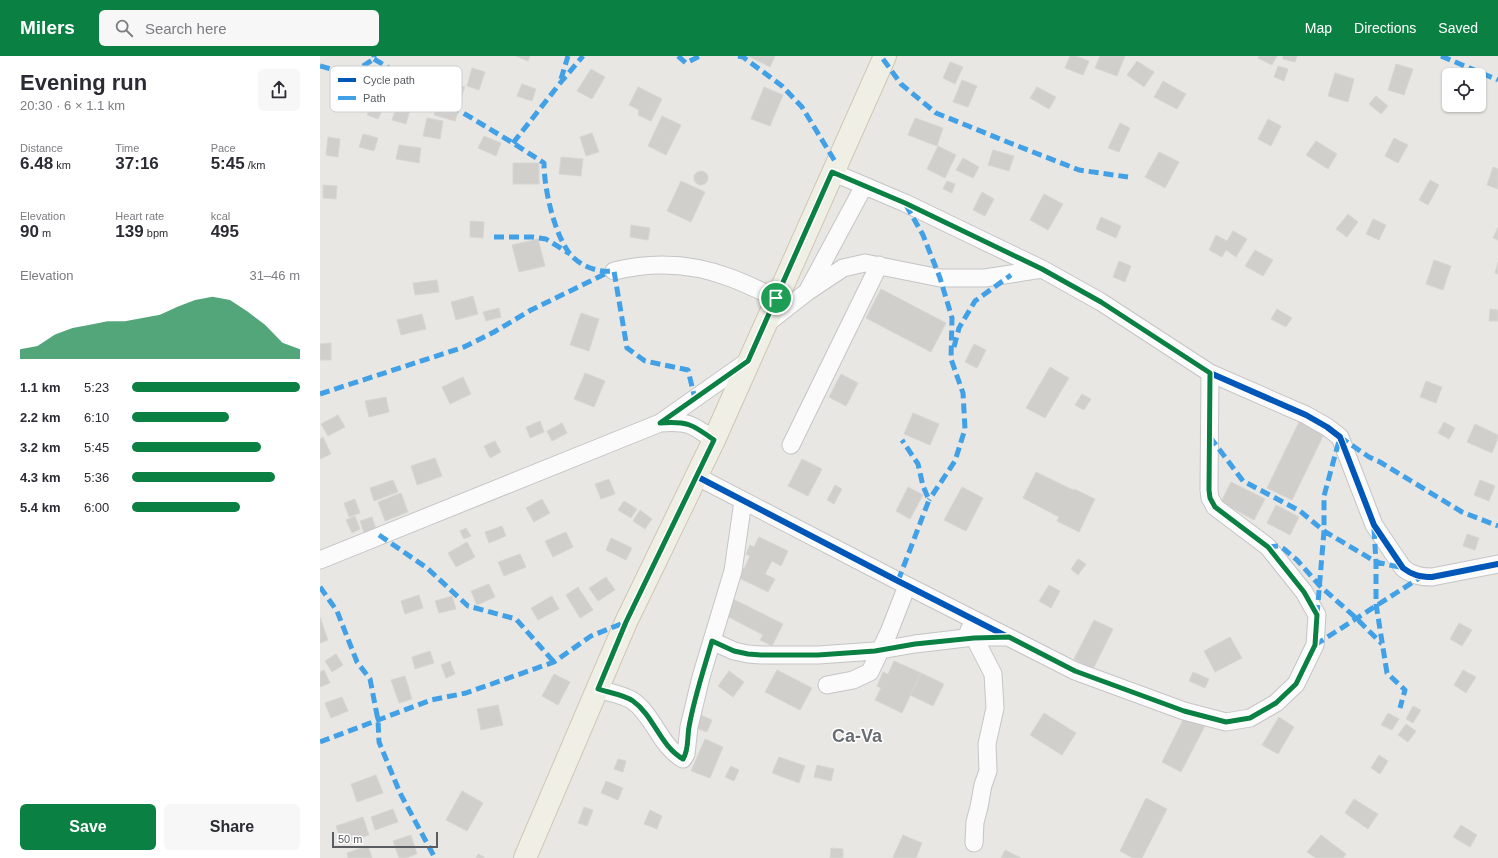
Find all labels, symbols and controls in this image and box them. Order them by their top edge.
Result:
search box [99,10,379,46]
text: Milers [20,17,75,38]
icon: search [113,17,135,39]
text: Search here [145,20,227,37]
text: Map [1305,20,1332,36]
text: Directions [1354,20,1416,36]
text: Saved [1438,20,1478,36]
legend [330,66,462,112]
map controls [1442,68,1486,112]
button: locate [1442,68,1486,112]
button: share [258,69,300,111]
text: Evening run [20,70,147,95]
text: Cycle path [363,74,415,86]
text: Path [363,92,386,104]
text: 20:30 · 6 × 1.1 km [20,98,125,113]
text: Distance [20,142,63,154]
text: Time [115,142,139,154]
text: Pace [211,142,236,154]
text: 6.48 [20,154,53,173]
text: 37:16 [115,154,159,173]
text: 5:45 [211,154,245,173]
text: km [53,159,71,171]
text: /km [245,159,265,171]
text: Elevation [20,210,65,222]
text: Heart rate [115,210,164,222]
text: kcal [211,210,230,222]
text: 90 [20,222,39,241]
text: 139 [115,222,144,241]
text: 495 [211,222,239,241]
text: m [39,227,51,239]
text: bpm [144,227,168,239]
text: Elevation [20,268,73,283]
text: 31–46 m [249,268,300,283]
pin [759,281,793,315]
icon: arrive [765,287,787,309]
text: 1.1 km [20,380,60,395]
text: 5:23 [84,380,109,395]
text: 2.2 km [20,410,60,425]
text: 6:10 [84,410,109,425]
text: 3.2 km [20,440,60,455]
text: 5:45 [84,440,109,455]
text: 4.3 km [20,470,60,485]
text: 5:36 [84,470,109,485]
text: 5.4 km [20,500,60,515]
text: 6:00 [84,500,109,515]
district label: Ca-Va [832,726,883,746]
button: Save [20,804,156,850]
button: Share [164,804,300,850]
scale bar [332,830,438,849]
text: 50 m [338,833,362,845]

